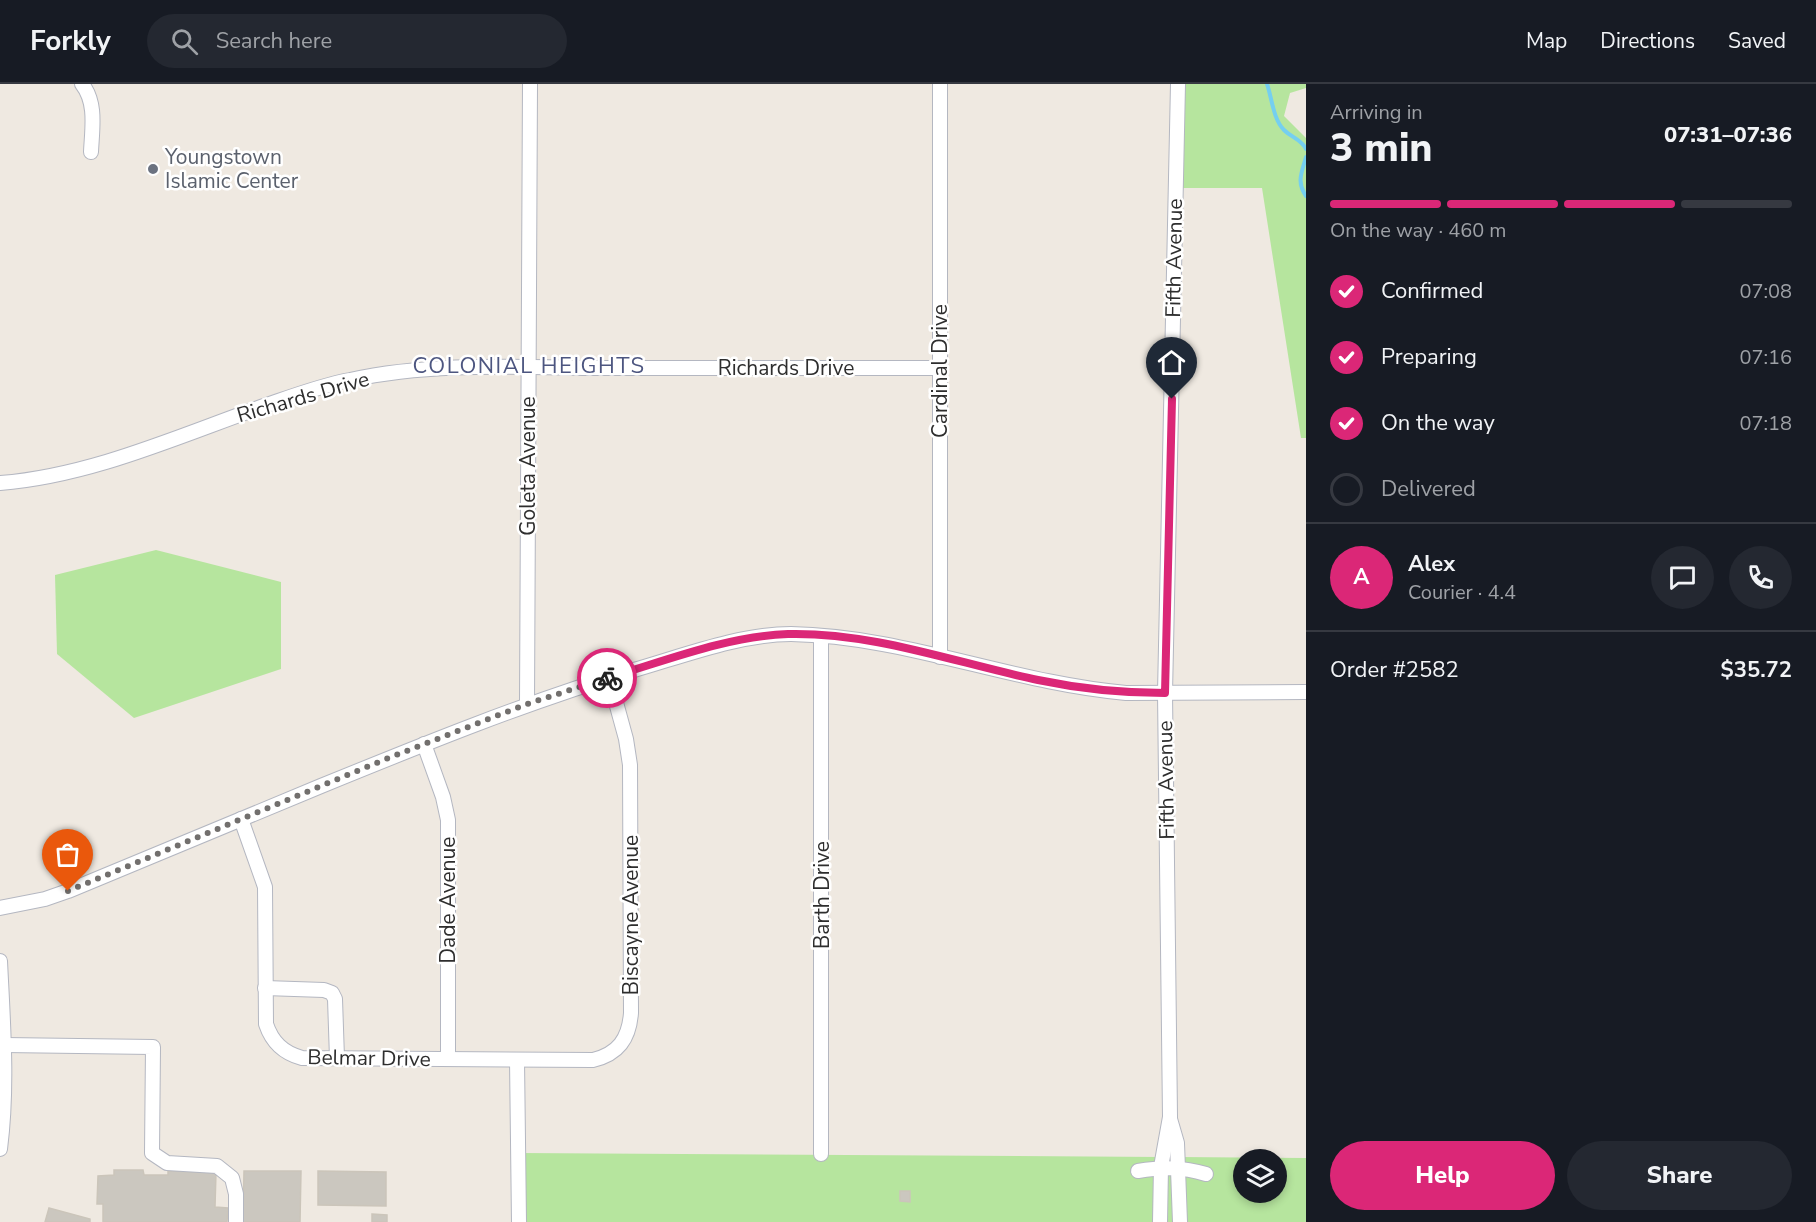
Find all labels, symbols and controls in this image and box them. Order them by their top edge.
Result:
search box [147,14,567,68]
text: Forkly [30,22,111,60]
icon: search [168,25,201,58]
text: Search here [216,26,332,56]
text: Map [1526,27,1567,55]
text: Directions [1600,27,1695,55]
text: Saved [1728,27,1786,55]
text: Arriving in [1330,99,1423,126]
text: 07:31–07:36 [1664,120,1792,150]
text: 3 min [1330,122,1433,175]
place label: Youngstown Islamic Center [164,143,299,195]
marker: Youngstown Islamic Center [146,162,160,176]
street label: Fifth Avenue [1159,198,1189,318]
text: On the way · 460 m [1330,217,1506,244]
icon: check [1330,275,1363,308]
text: Confirmed [1381,276,1483,306]
text: 07:08 [1739,278,1792,305]
street label: Cardinal Drive [926,304,954,438]
pin [1146,337,1197,399]
icon: check [1330,341,1363,374]
text: Preparing [1381,342,1477,372]
text: 07:16 [1739,344,1792,371]
icon: home [1155,346,1188,379]
district label: COLONIAL HEIGHTS [413,351,645,381]
street label: Richards Drive [718,354,854,382]
street label: Richards Drive [233,365,373,429]
street label: Goleta Avenue [514,396,542,536]
icon: check [1330,407,1363,440]
text: On the way [1381,408,1495,438]
text: 07:18 [1739,410,1792,437]
text: Delivered [1381,474,1476,504]
button: chat [1651,546,1714,609]
button: phone [1729,546,1792,609]
text: Alex [1408,549,1455,579]
text: A [1353,562,1370,592]
text: Courier · 4.4 [1408,579,1516,606]
courier [577,648,637,708]
text: Order #2582 [1330,655,1459,685]
text: $35.72 [1721,655,1792,685]
icon: bike [591,662,624,695]
street label: Fifth Avenue [1151,720,1181,840]
pin [42,829,93,891]
street label: Biscayne Avenue [617,835,645,995]
street label: Dade Avenue [434,837,462,964]
icon: bag [51,838,84,871]
street label: Barth Drive [808,841,836,949]
street label: Belmar Drive [307,1043,431,1073]
button: Help [1330,1141,1555,1210]
button: Share [1567,1141,1792,1210]
map controls [1233,1149,1287,1203]
button: layers [1233,1149,1287,1203]

